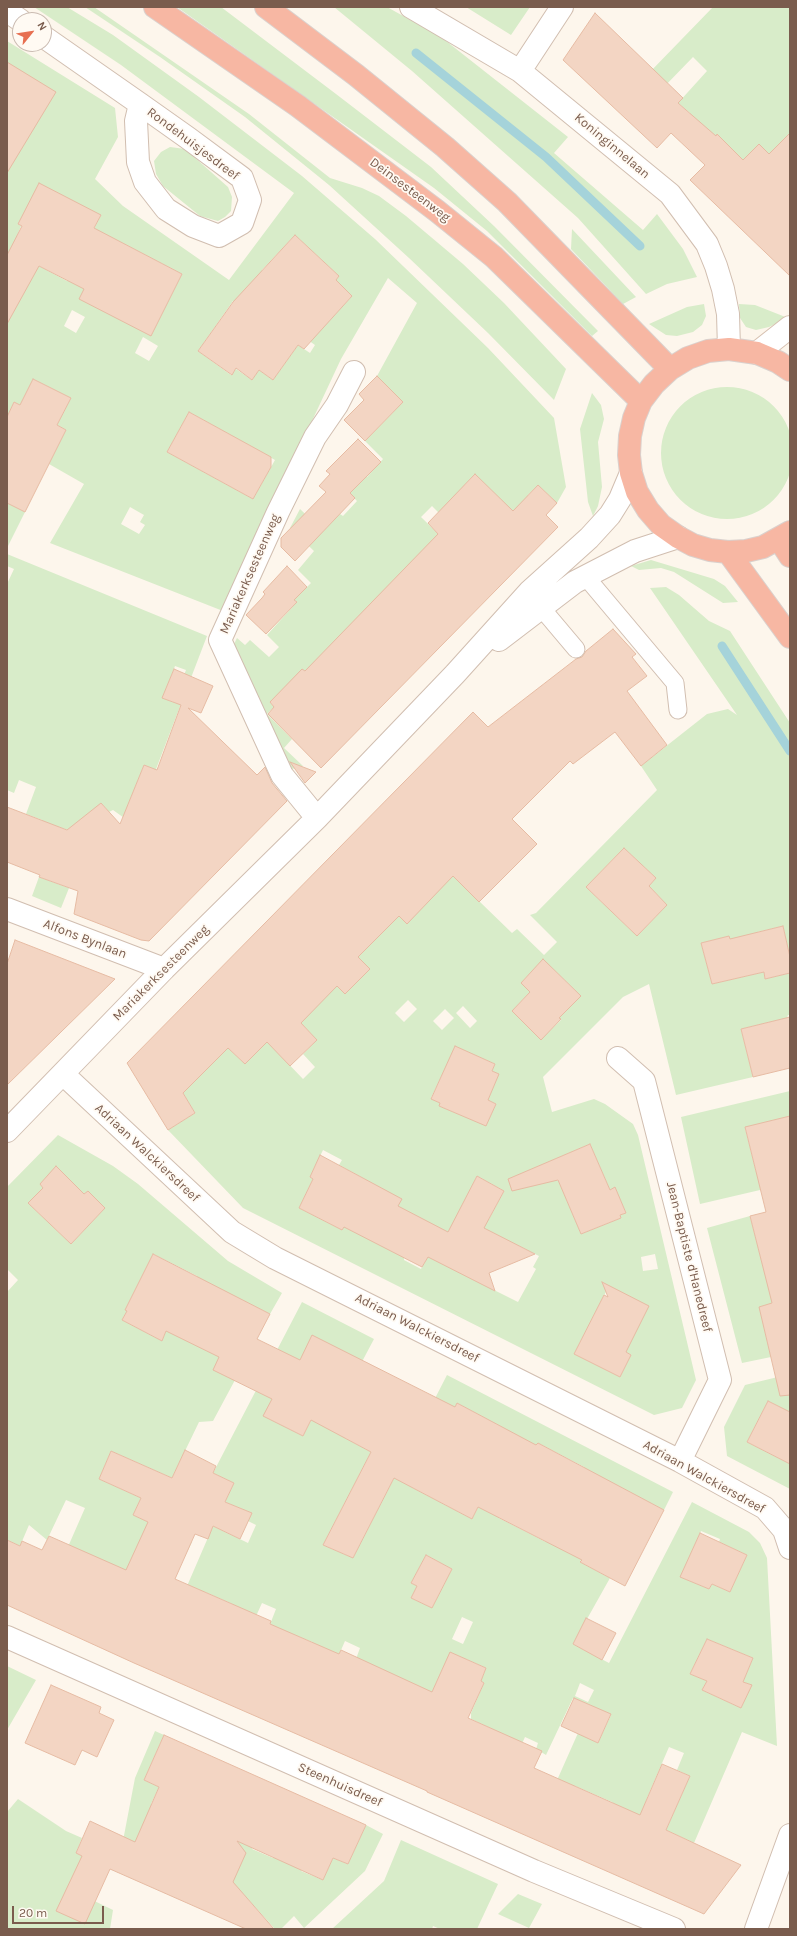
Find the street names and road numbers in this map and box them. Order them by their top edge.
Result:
street label: Rondehuisjesdreef [144,104,242,184]
street label: Koninginnelaan [571,110,653,182]
street label: Deinsesteenweg [367,155,453,225]
street label: Mariakerksesteenweg [216,512,284,636]
street label: Alfons Bynlaan [41,916,129,962]
street label: Mariakerksesteenweg [110,922,212,1024]
street label: Adriaan Walckiersdreef [91,1100,203,1206]
street label: Jean-Baptiste d'Hanedreef [663,1180,715,1334]
street label: Adriaan Walckiersdreef [352,1290,482,1366]
street label: Adriaan Walckiersdreef [640,1437,768,1517]
street label: Steenhuisdreef [295,1759,385,1811]

